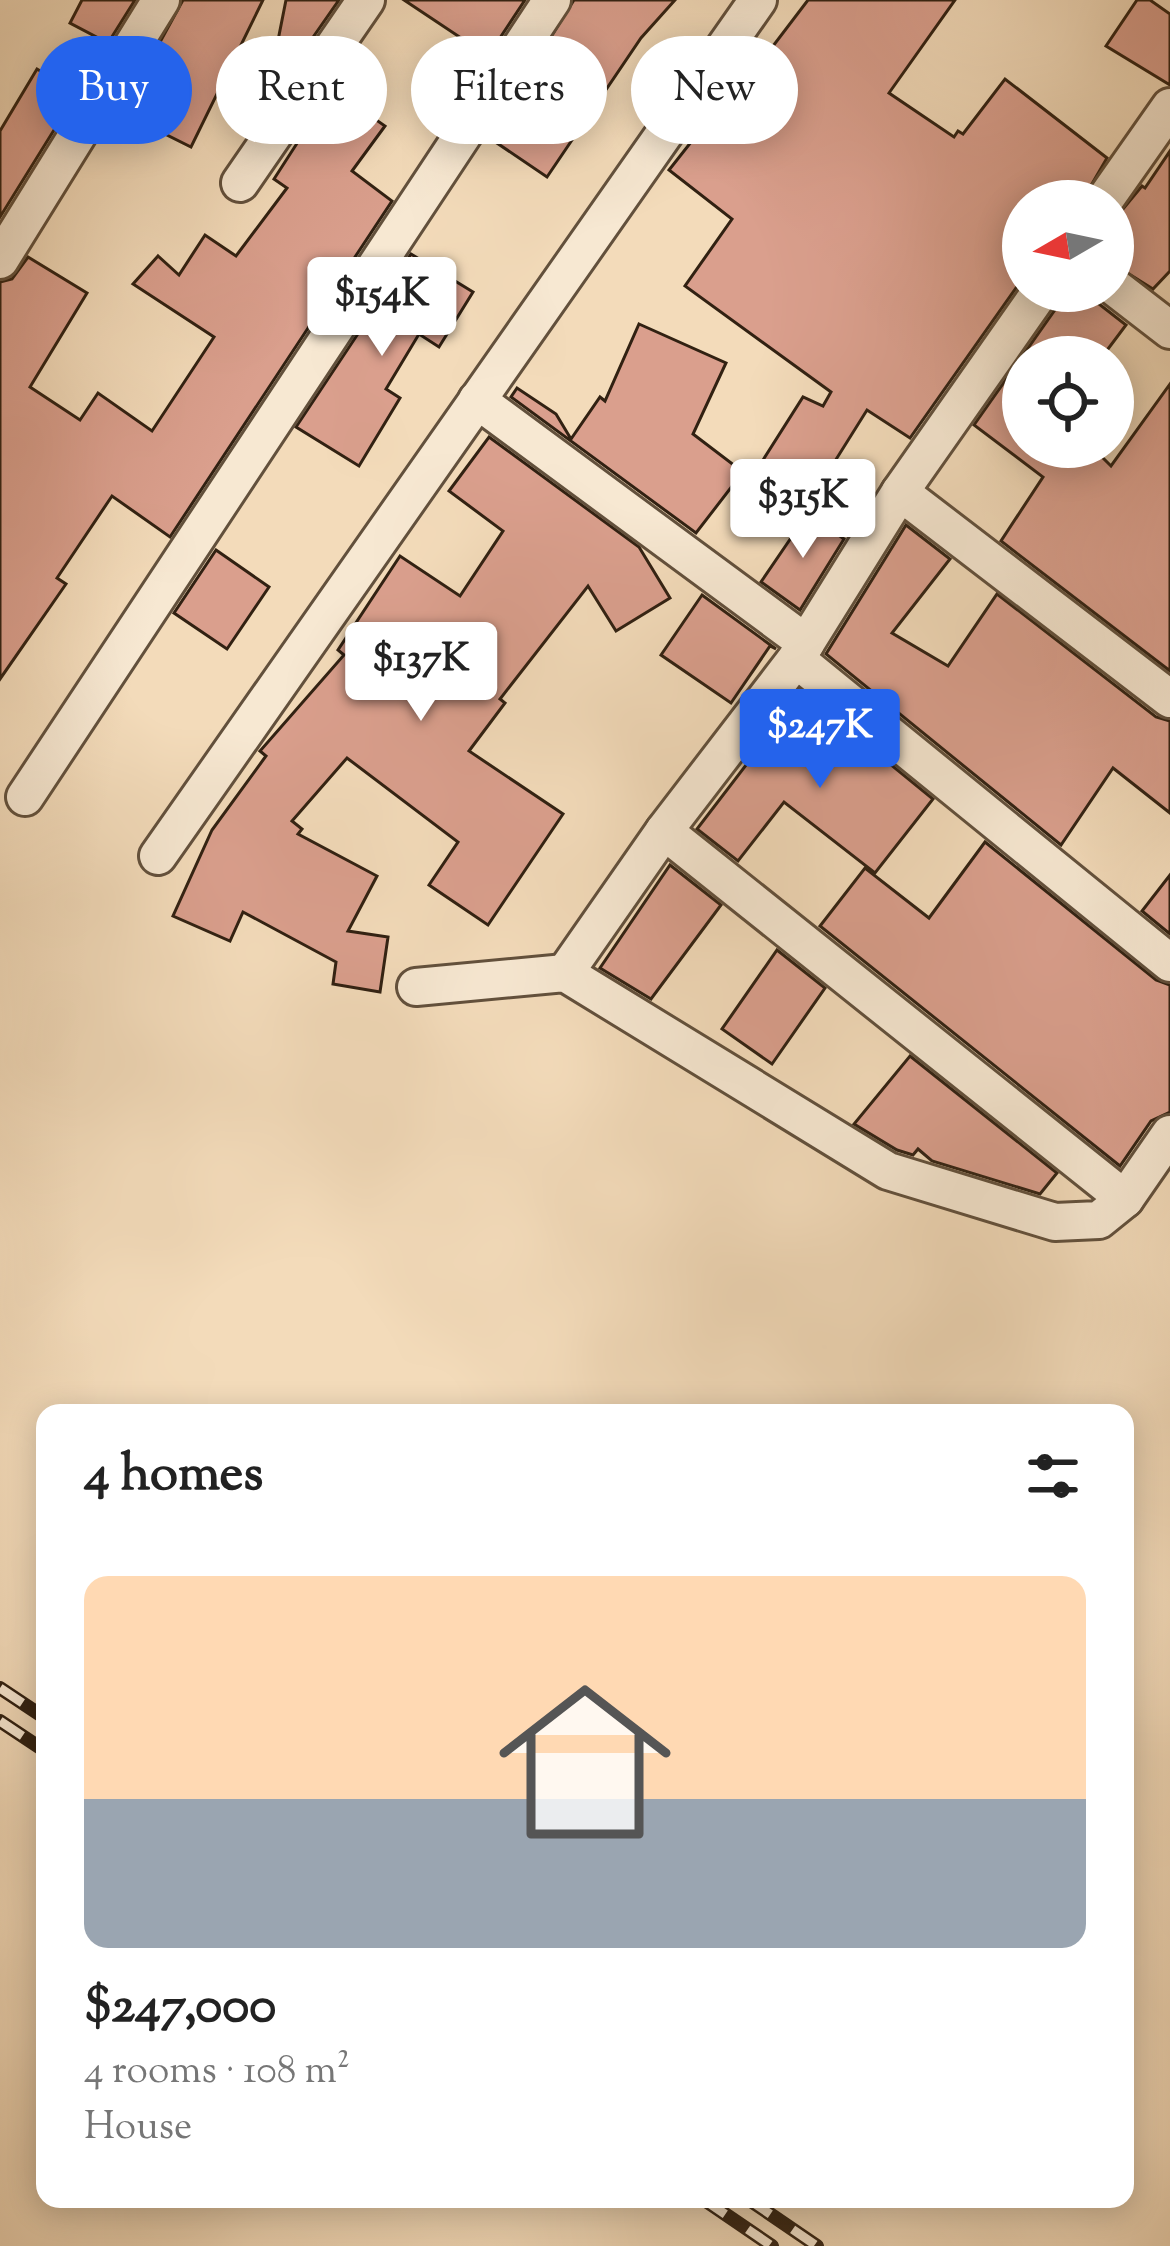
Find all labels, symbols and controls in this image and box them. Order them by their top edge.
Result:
chip: Buy [36,36,192,144]
chip: Rent [216,36,387,144]
chip: Filters [411,36,607,144]
chip: New [631,36,798,144]
north arrow [1002,180,1134,312]
map controls [1002,180,1134,468]
pin: $154K [298,257,466,359]
text: $154K [334,268,430,324]
button: locate [1002,336,1134,468]
pin: $315K [719,459,887,561]
text: $315K [757,470,849,526]
pin: $137K [337,622,505,724]
text: $137K [372,633,470,689]
pin: $247K [736,689,904,791]
text: $247K [767,700,873,756]
text: 4 homes [84,1440,263,1513]
icon: filters [1020,1443,1086,1509]
icon: home [477,1654,693,1870]
text: $247,000 [84,1972,276,2045]
text: 4 rooms · 108 m² [84,2045,350,2101]
text: House [84,2101,192,2157]

